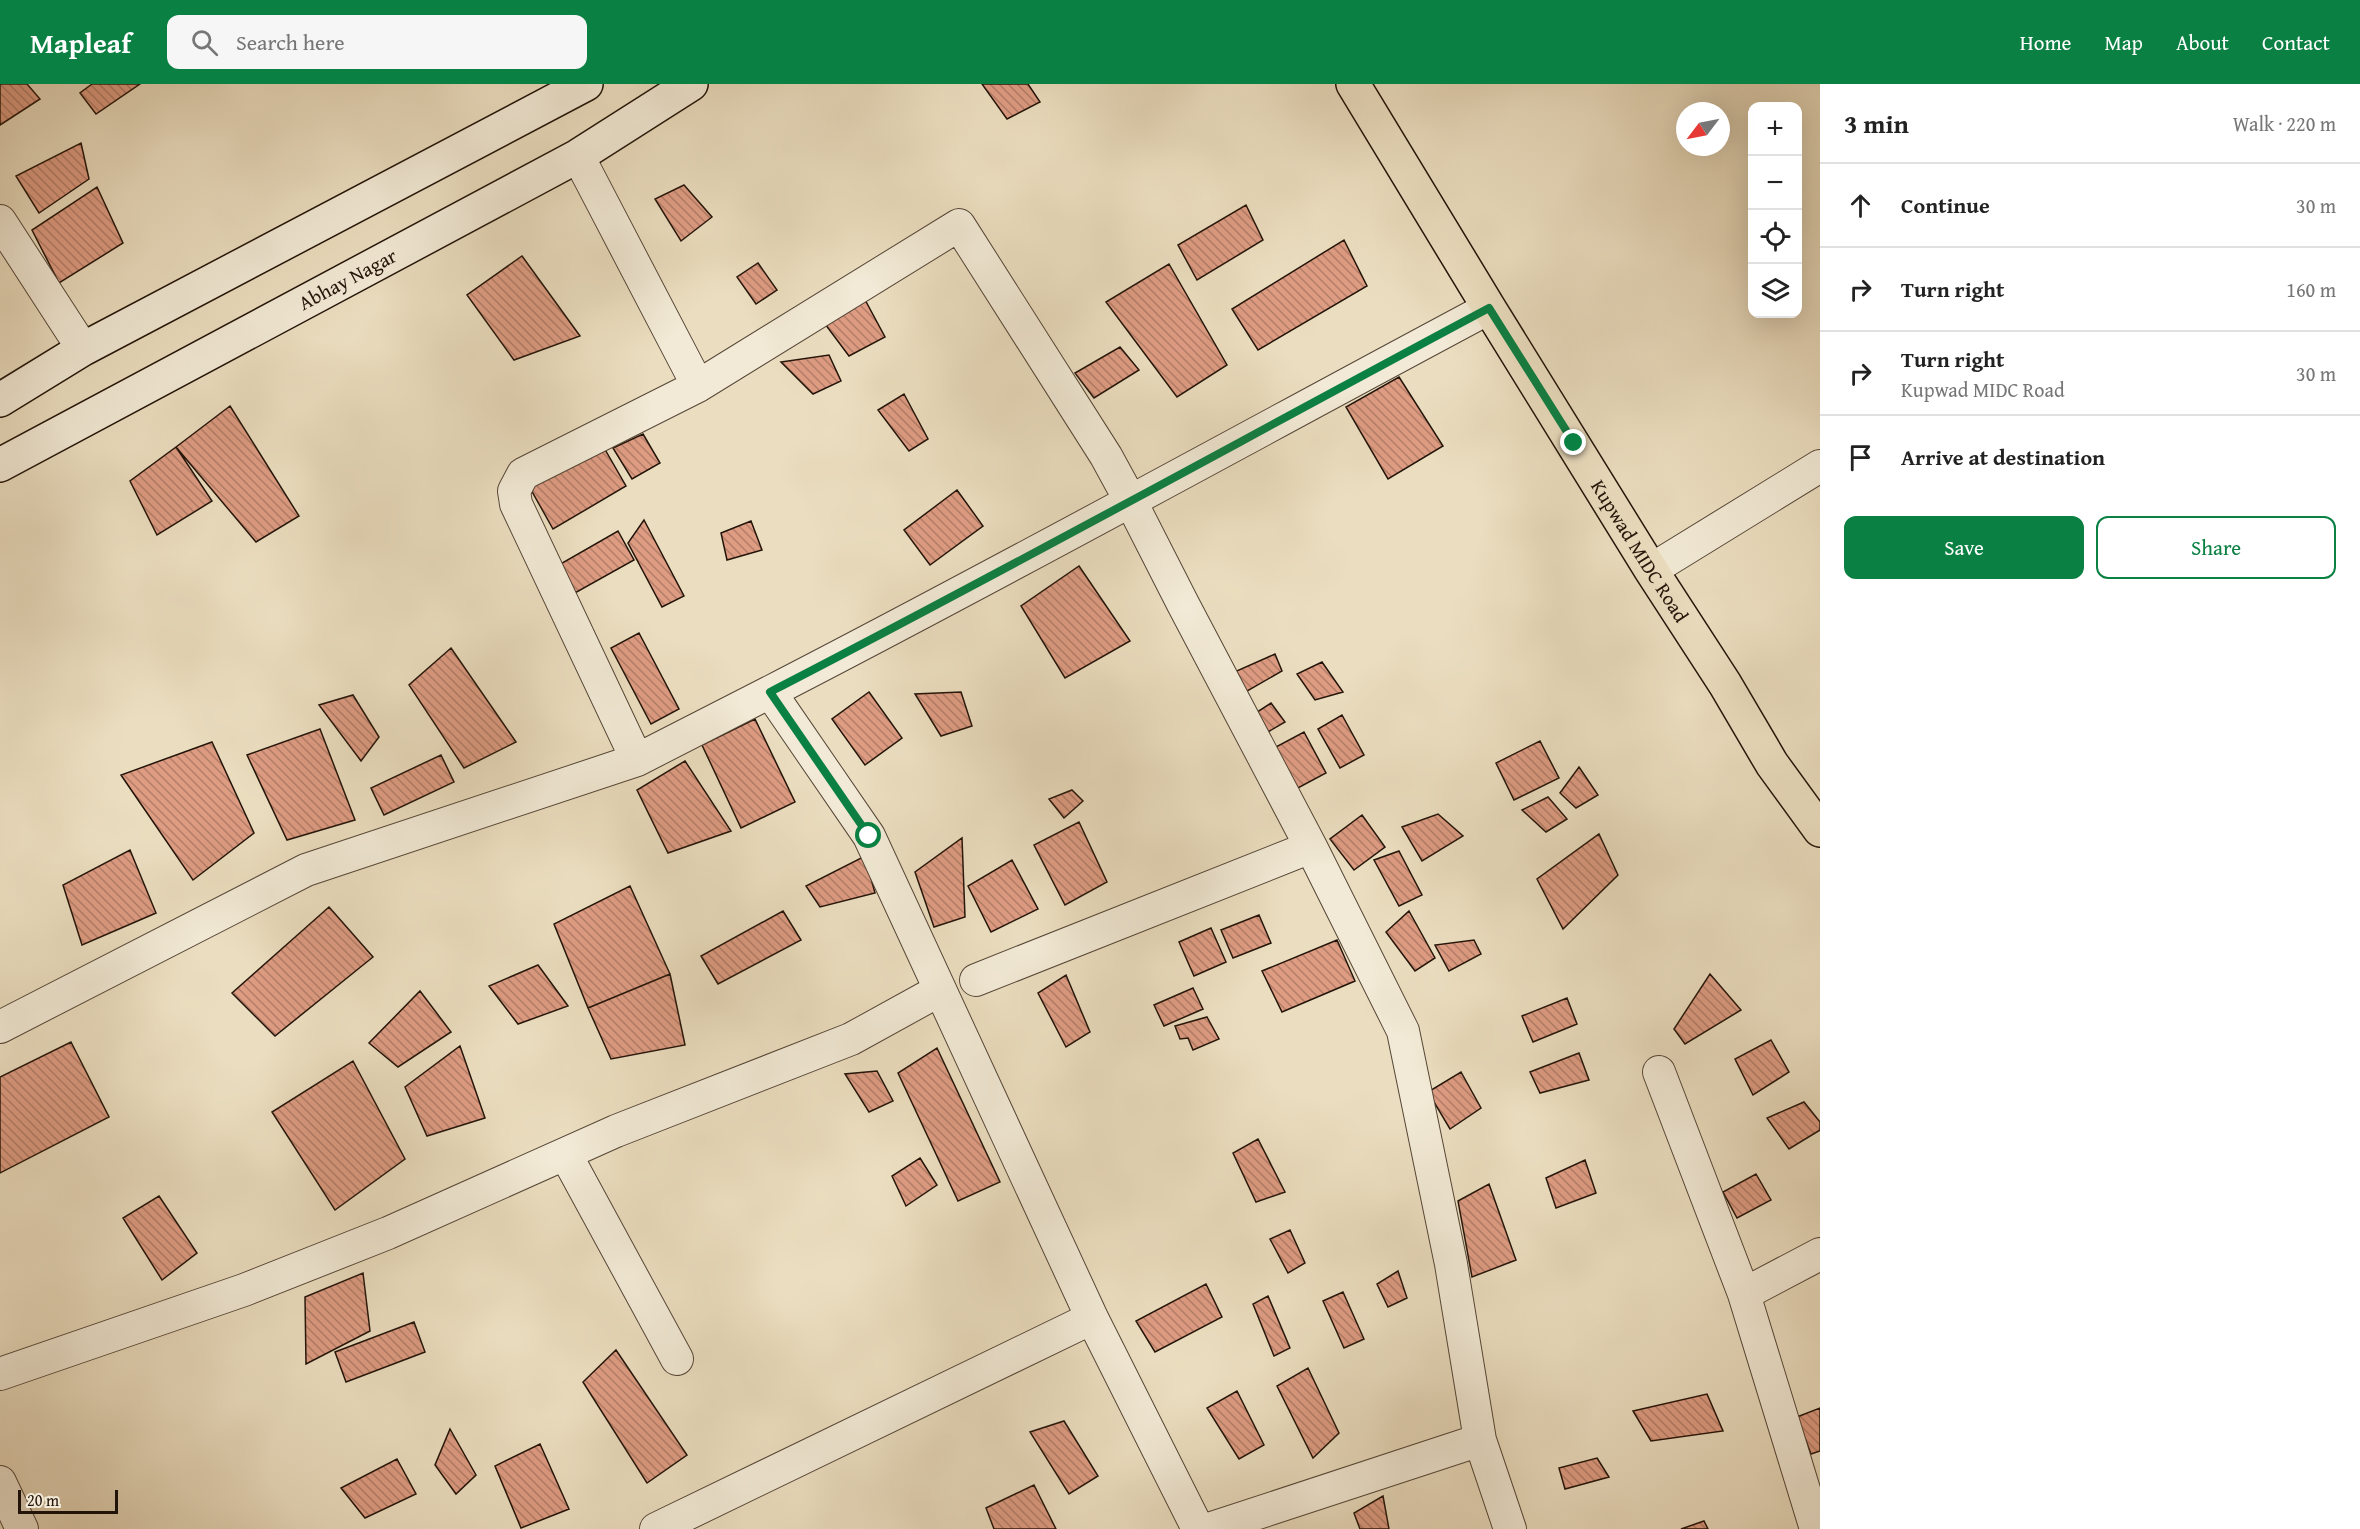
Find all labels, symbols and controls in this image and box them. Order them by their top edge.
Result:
search box [167,15,587,69]
text: Mapleaf [30,22,131,63]
icon: search [188,26,221,59]
text: Search here [236,26,345,58]
text: Home [2020,27,2071,58]
text: Map [2104,27,2143,58]
text: About [2176,27,2229,58]
text: Contact [2262,27,2330,58]
north arrow [1676,102,1730,156]
map controls [1748,102,1802,318]
button: + [1748,102,1802,156]
text: 3 min [1844,104,1909,143]
text: Walk · 220 m [2233,109,2336,138]
button: − [1748,156,1802,210]
icon: ahead [1844,189,1877,222]
text: Continue [1901,189,1990,221]
text: 30 m [2296,191,2336,220]
button: locate [1748,210,1802,264]
street label: Abhay Nagar [293,241,402,317]
button: layers [1748,264,1802,318]
icon: right [1844,273,1877,306]
text: Turn right [1901,273,2004,305]
text: 160 m [2286,275,2336,304]
text: Turn right [1901,343,2004,375]
icon: right [1844,357,1877,390]
text: 30 m [2296,359,2336,388]
text: Kupwad MIDC Road [1901,375,2065,404]
route end [1560,429,1586,455]
icon: arrive [1844,441,1877,474]
text: Arrive at destination [1901,441,2105,473]
street label: Kupwad MIDC Road [1584,474,1696,628]
button: Save [1844,516,2084,579]
button: Share [2096,516,2336,579]
route start [855,822,881,848]
scale bar [18,1487,118,1514]
text: 20 m [27,1488,59,1512]

